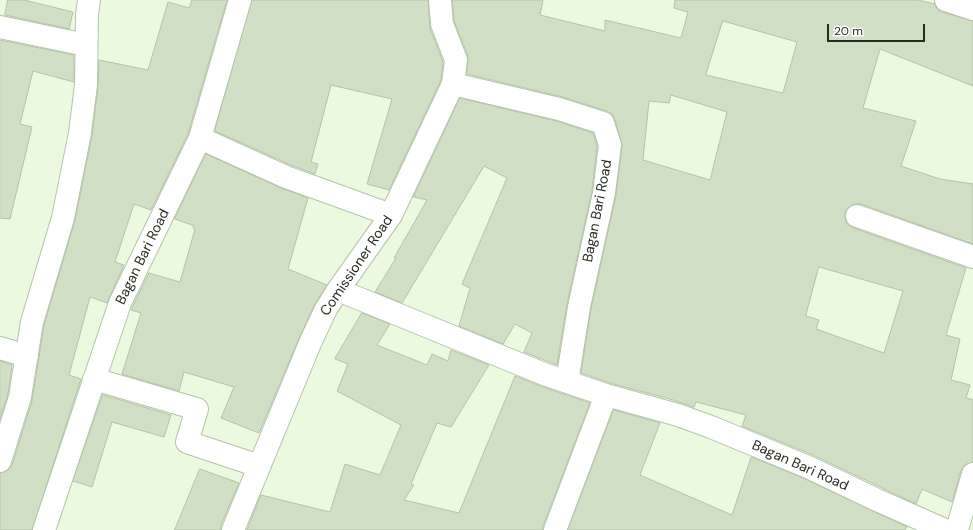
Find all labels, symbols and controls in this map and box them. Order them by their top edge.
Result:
scale bar [829,16,927,42]
text: 20 m [834,23,863,39]
street label: Bagan Bari Road [580,158,616,264]
street label: Bagan Bari Road [113,207,173,307]
street label: Comissioner Road [317,213,397,319]
street label: Bagan Bari Road [749,437,851,495]

